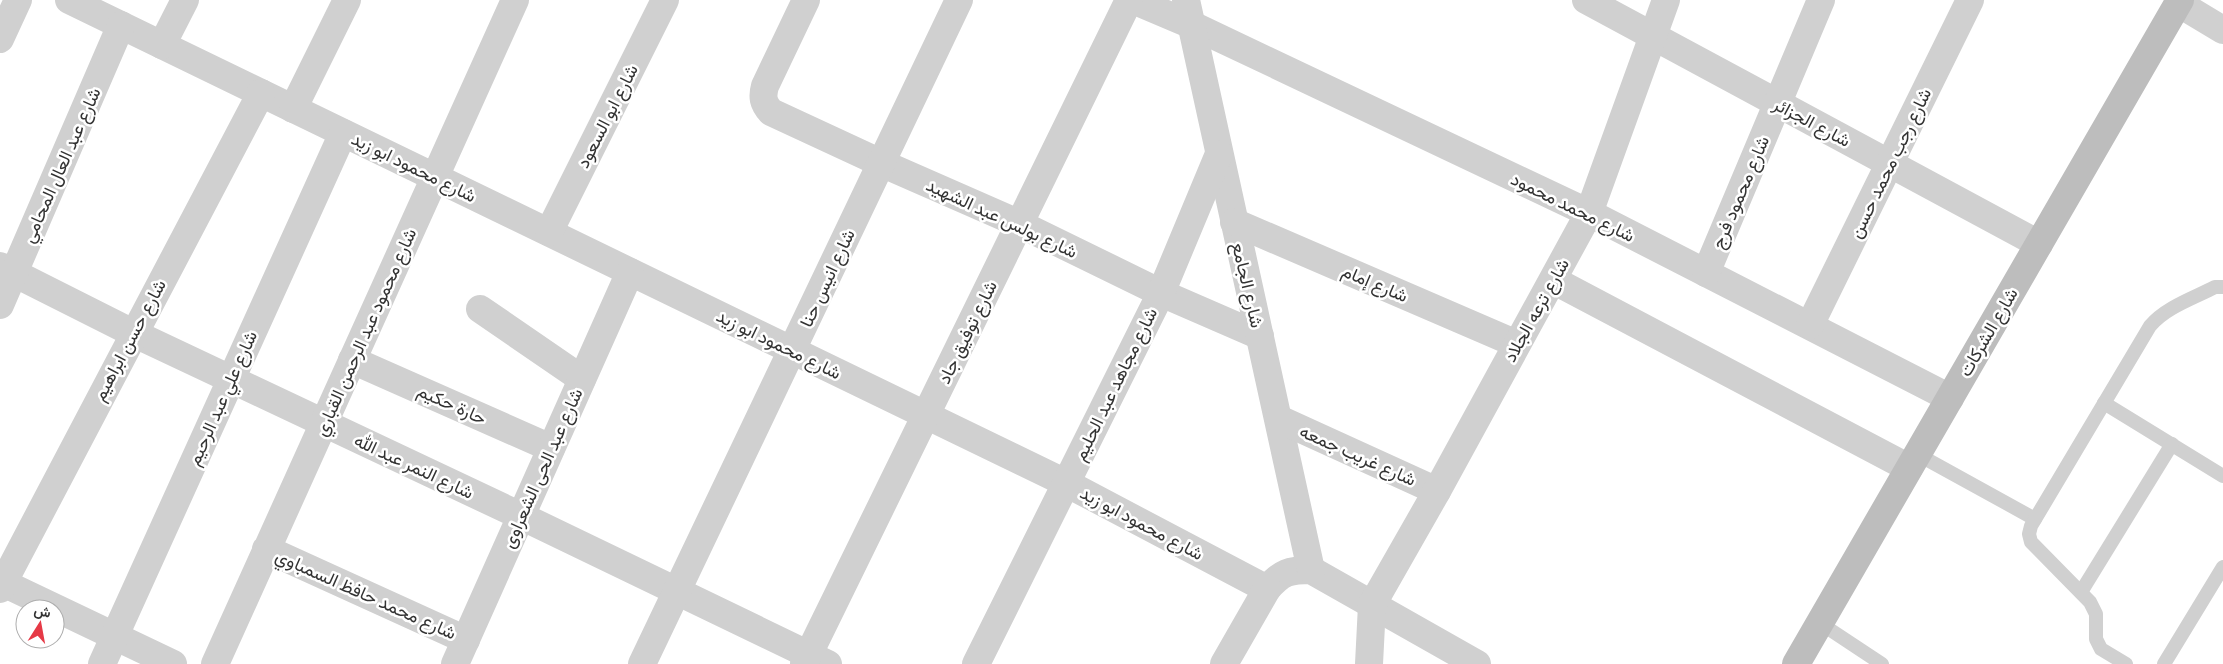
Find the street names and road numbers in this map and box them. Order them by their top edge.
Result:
street label: شارع ابو السعود [572,61,644,172]
street label: شارع عبد العال المحامي [17,84,109,248]
street label: شارع رجب محمد حسن [1845,85,1937,242]
street label: شارع الجزائر [1768,92,1854,153]
street label: شارع محمود ابو زيد [347,128,480,208]
street label: شارع محمود فرج [1707,132,1775,252]
street label: شارع محمد محمود [1507,168,1638,248]
street label: شارع بولس عبد الشهيد [922,174,1081,264]
street label: شارع محمود عبد الرحمن القباري [310,225,425,441]
street label: شارع انيس حنا [795,226,861,331]
street label: شارع الجامع [1226,240,1268,330]
street label: شارع ترعه الجلاد [1499,254,1575,367]
street label: شارع إمام [1338,260,1411,308]
street label: شارع حسن ابراهيم [88,276,172,405]
street label: شارع توفيق جاد [933,277,1003,388]
street label: شارع الشركات [1954,284,2023,381]
street label: شارع مجاهد عبد الحليم [1069,304,1163,465]
street label: شارع محمود ابو زيد [712,305,845,385]
street label: شارع علي عبد الرحيم [183,327,266,471]
street label: حارة حكيم [413,380,490,430]
street label: شارع عبد الحى الشعراوى [497,385,589,552]
street label: شارع غريب جمعه [1296,420,1419,492]
street label: شارع النمر عبد الله [350,429,477,505]
street label: شارع محمود ابو زيد [1076,482,1207,566]
street label: شارع محمد حافظ السمباوي [270,545,460,648]

